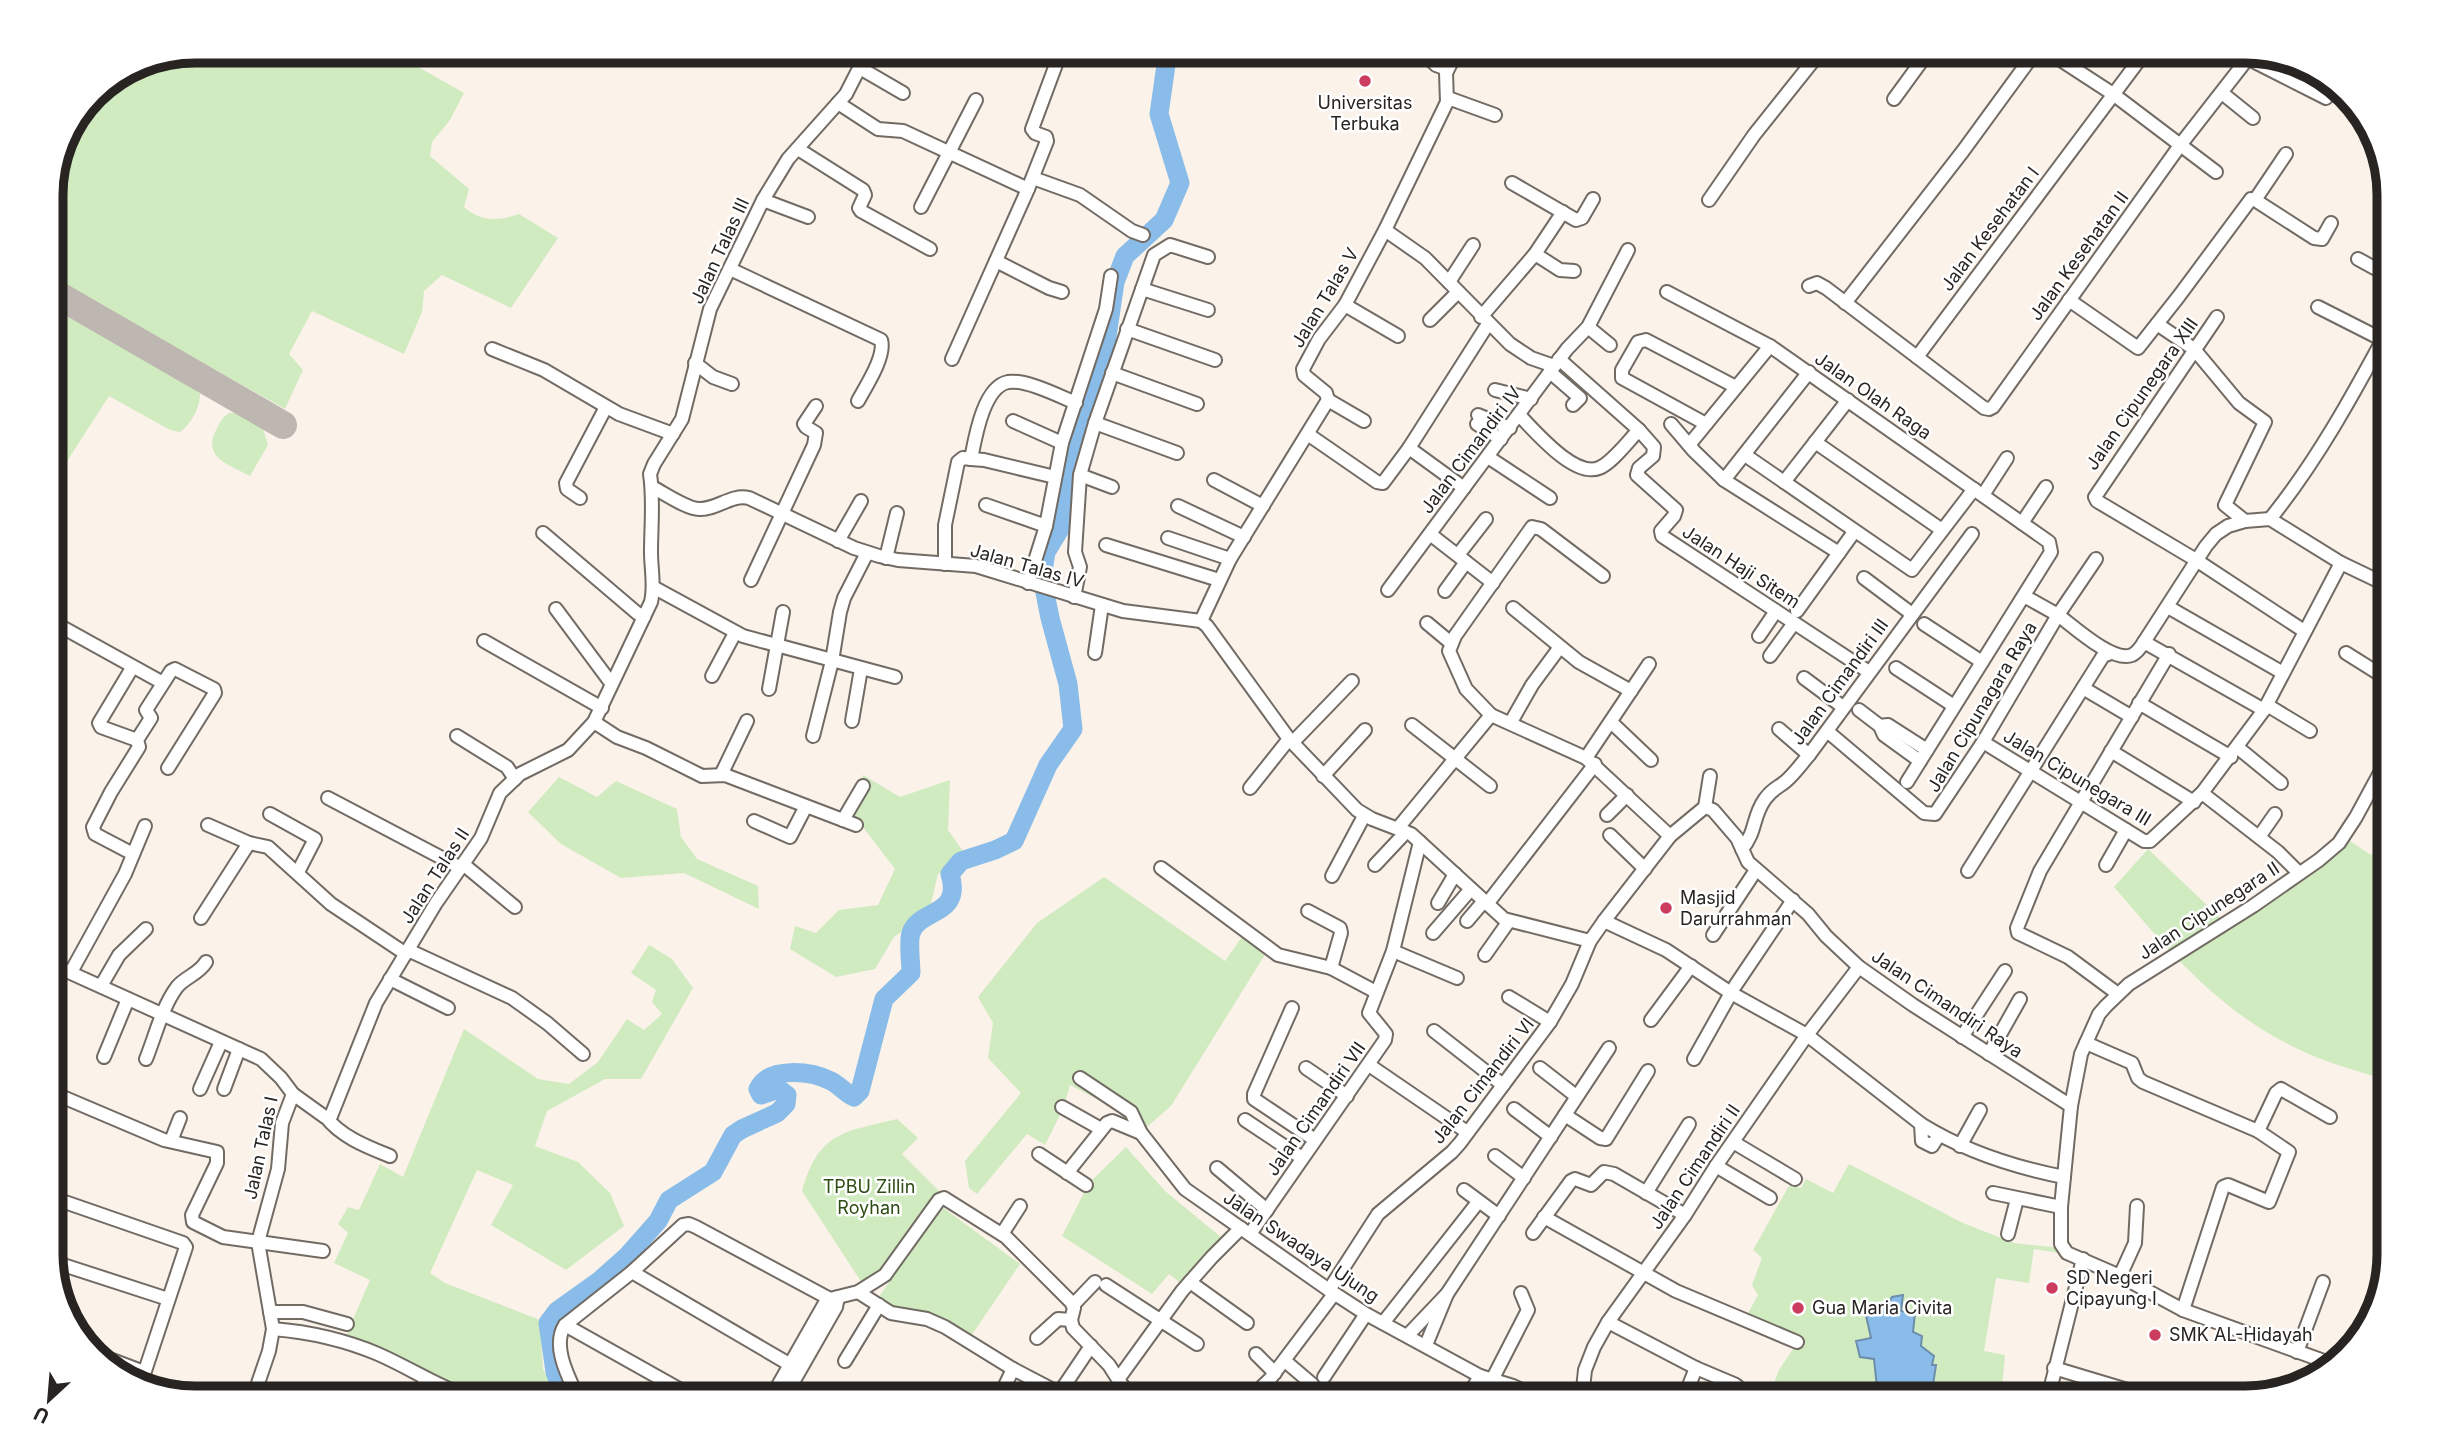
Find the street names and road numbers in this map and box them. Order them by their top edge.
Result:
street label: Jalan Kesehatan I [1936,163,2043,295]
street label: Jalan Kesehatan II [2025,187,2133,324]
street label: Jalan Talas III [686,194,753,307]
street label: Jalan Talas V [1287,244,1363,351]
street label: Jalan Cipunegara XIII [2081,314,2202,474]
street label: Jalan Olah Raga [1811,348,1936,444]
street label: Jalan Cimandiri IV [1416,382,1525,517]
street label: Jalan Haji Sitem [1679,521,1804,612]
street label: Jalan Talas IV [968,539,1086,592]
street label: Jalan Cimandiri III [1787,614,1892,749]
street label: Jalan Cipunagara Raya [1922,618,2041,796]
street label: Jalan Cipunegara III [2000,725,2155,830]
street label: Jalan Talas II [396,824,473,927]
street label: Jalan Cipunegara II [2134,857,2283,964]
street label: Jalan Cimandiri Raya [1868,945,2027,1062]
street label: Jalan Cimandiri VI [1427,1014,1538,1148]
street label: Jalan Cimandiri VII [1262,1038,1370,1180]
street label: Jalan Talas I [239,1094,282,1201]
street label: Jalan Cimandiri II [1645,1100,1744,1233]
street label: Jalan Swadaya Ujung [1220,1187,1383,1306]

